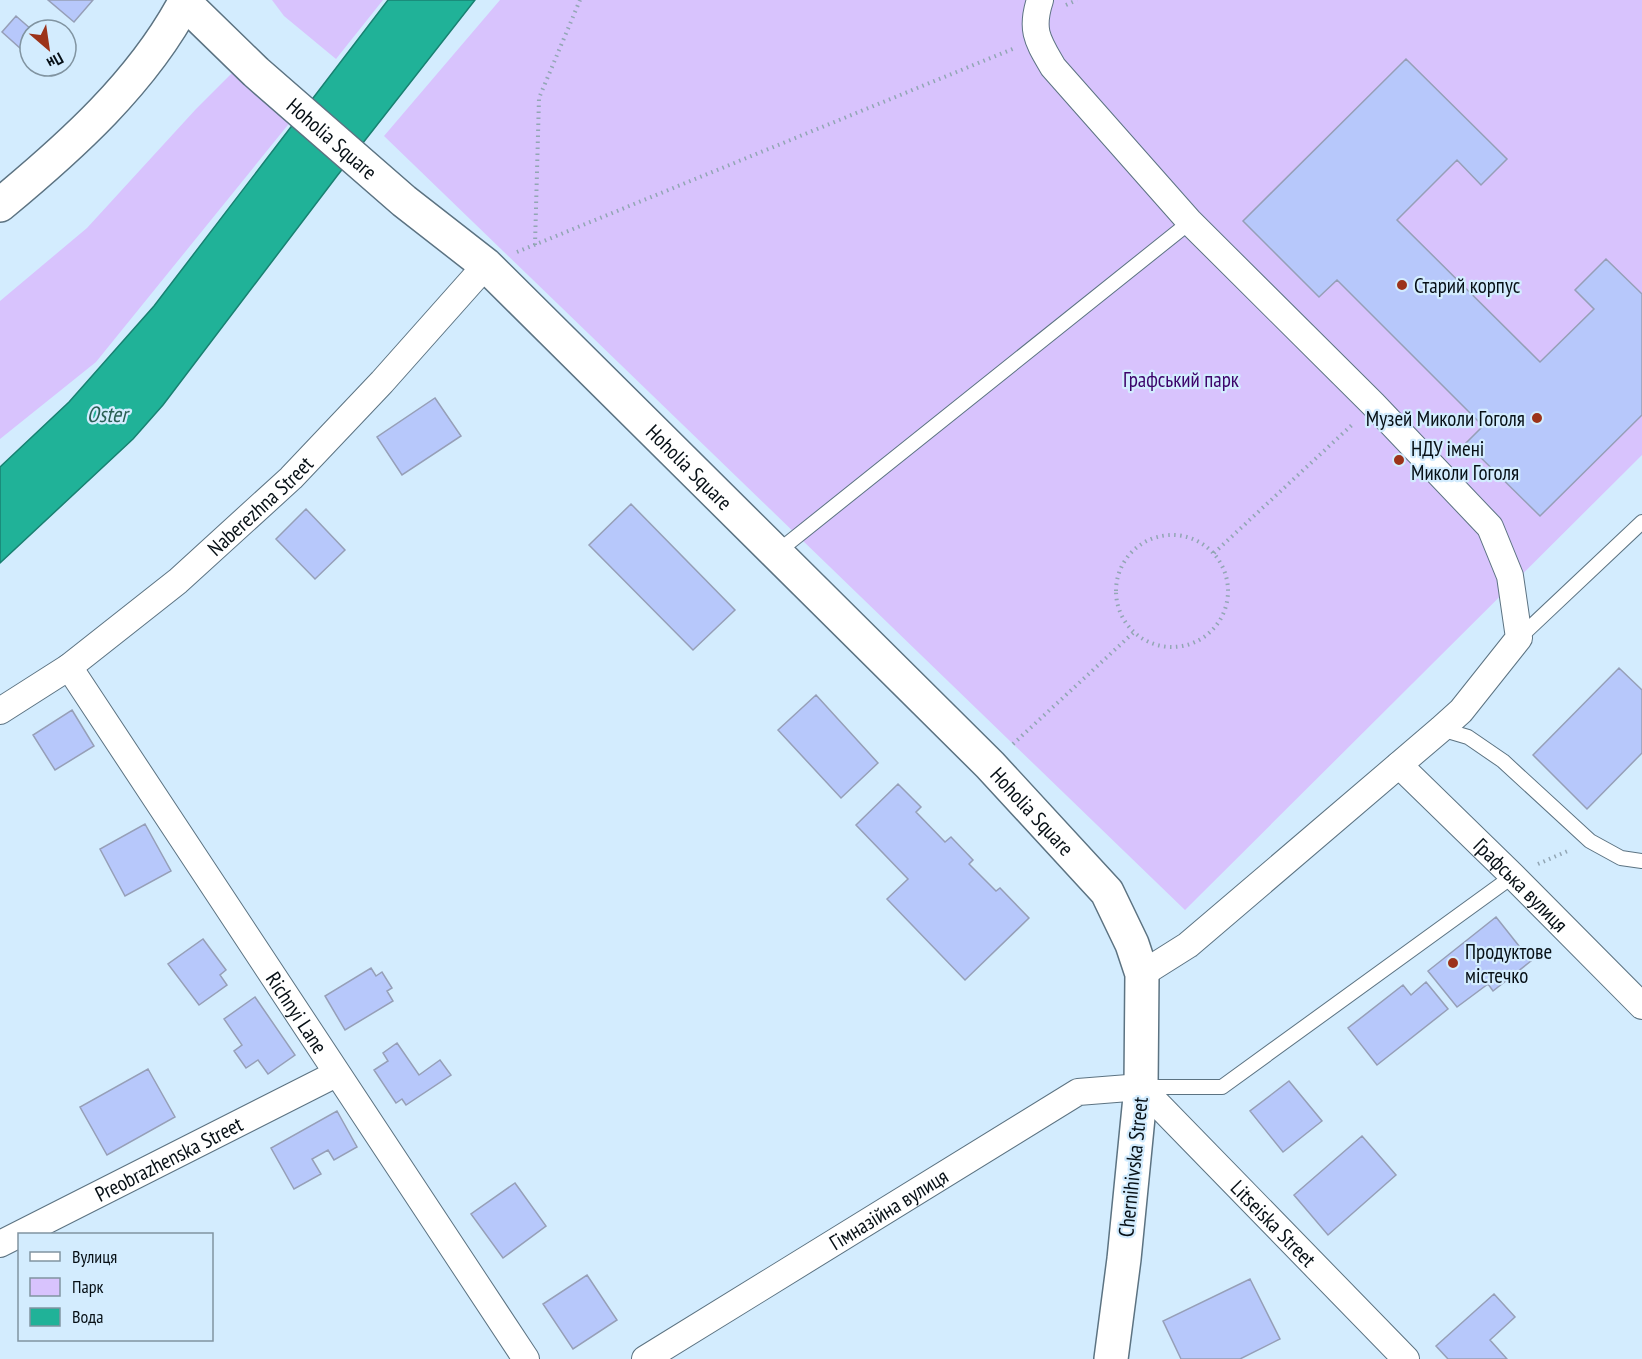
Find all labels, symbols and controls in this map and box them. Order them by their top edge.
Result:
north arrow [18,18,78,78]
text: Пн [44,49,67,74]
street label: Hoholia Square [281,92,383,185]
place label: Старий корпус [1414,272,1521,299]
marker: Старий корпус [1395,278,1409,292]
park label: Графський парк [1123,366,1239,393]
water label: Oster [87,400,130,428]
place label: Музей Миколи Гоголя [1366,405,1525,432]
marker: Музей Миколи Гоголя [1530,411,1544,425]
street label: Hoholia Square [641,418,738,516]
place label: НДУ імені Миколи Гоголя [1411,435,1519,486]
street label: Naberezhna Street [202,450,319,561]
marker: НДУ імені Миколи Гоголя [1392,453,1406,467]
street label: Hoholia Square [985,761,1080,861]
street label: Графська вулиця [1468,832,1574,937]
place label: Продуктове містечко [1465,938,1552,989]
marker: Продуктове містечко [1446,956,1460,970]
street label: Richnyi Lane [260,967,334,1058]
street label: Chernihivska Street [1112,1095,1154,1238]
street label: Preobrazhenska Street [90,1110,247,1207]
street label: Гімназійна вулиця [824,1162,953,1256]
street label: Litseiska Street [1225,1174,1322,1273]
legend [18,1233,213,1341]
text: Вулиця [72,1245,117,1268]
text: Парк [72,1275,103,1298]
text: Вода [72,1305,103,1328]

